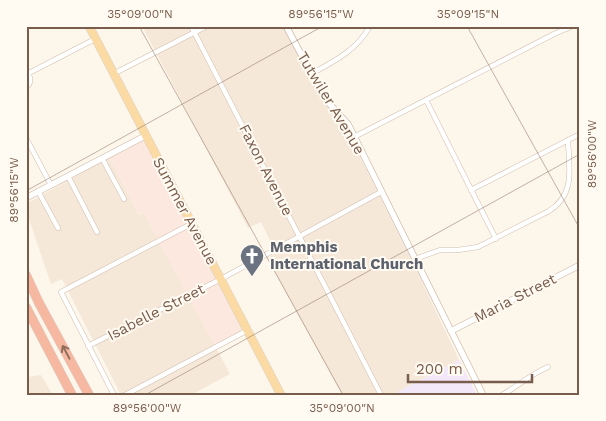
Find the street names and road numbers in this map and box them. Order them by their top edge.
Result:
street label: Tutwiler Avenue [293,48,369,158]
street label: Faxon Avenue [235,121,297,219]
street label: Summer Avenue [149,154,221,268]
street label: Maria Street [471,269,560,326]
street label: Isabelle Street [104,279,208,344]

